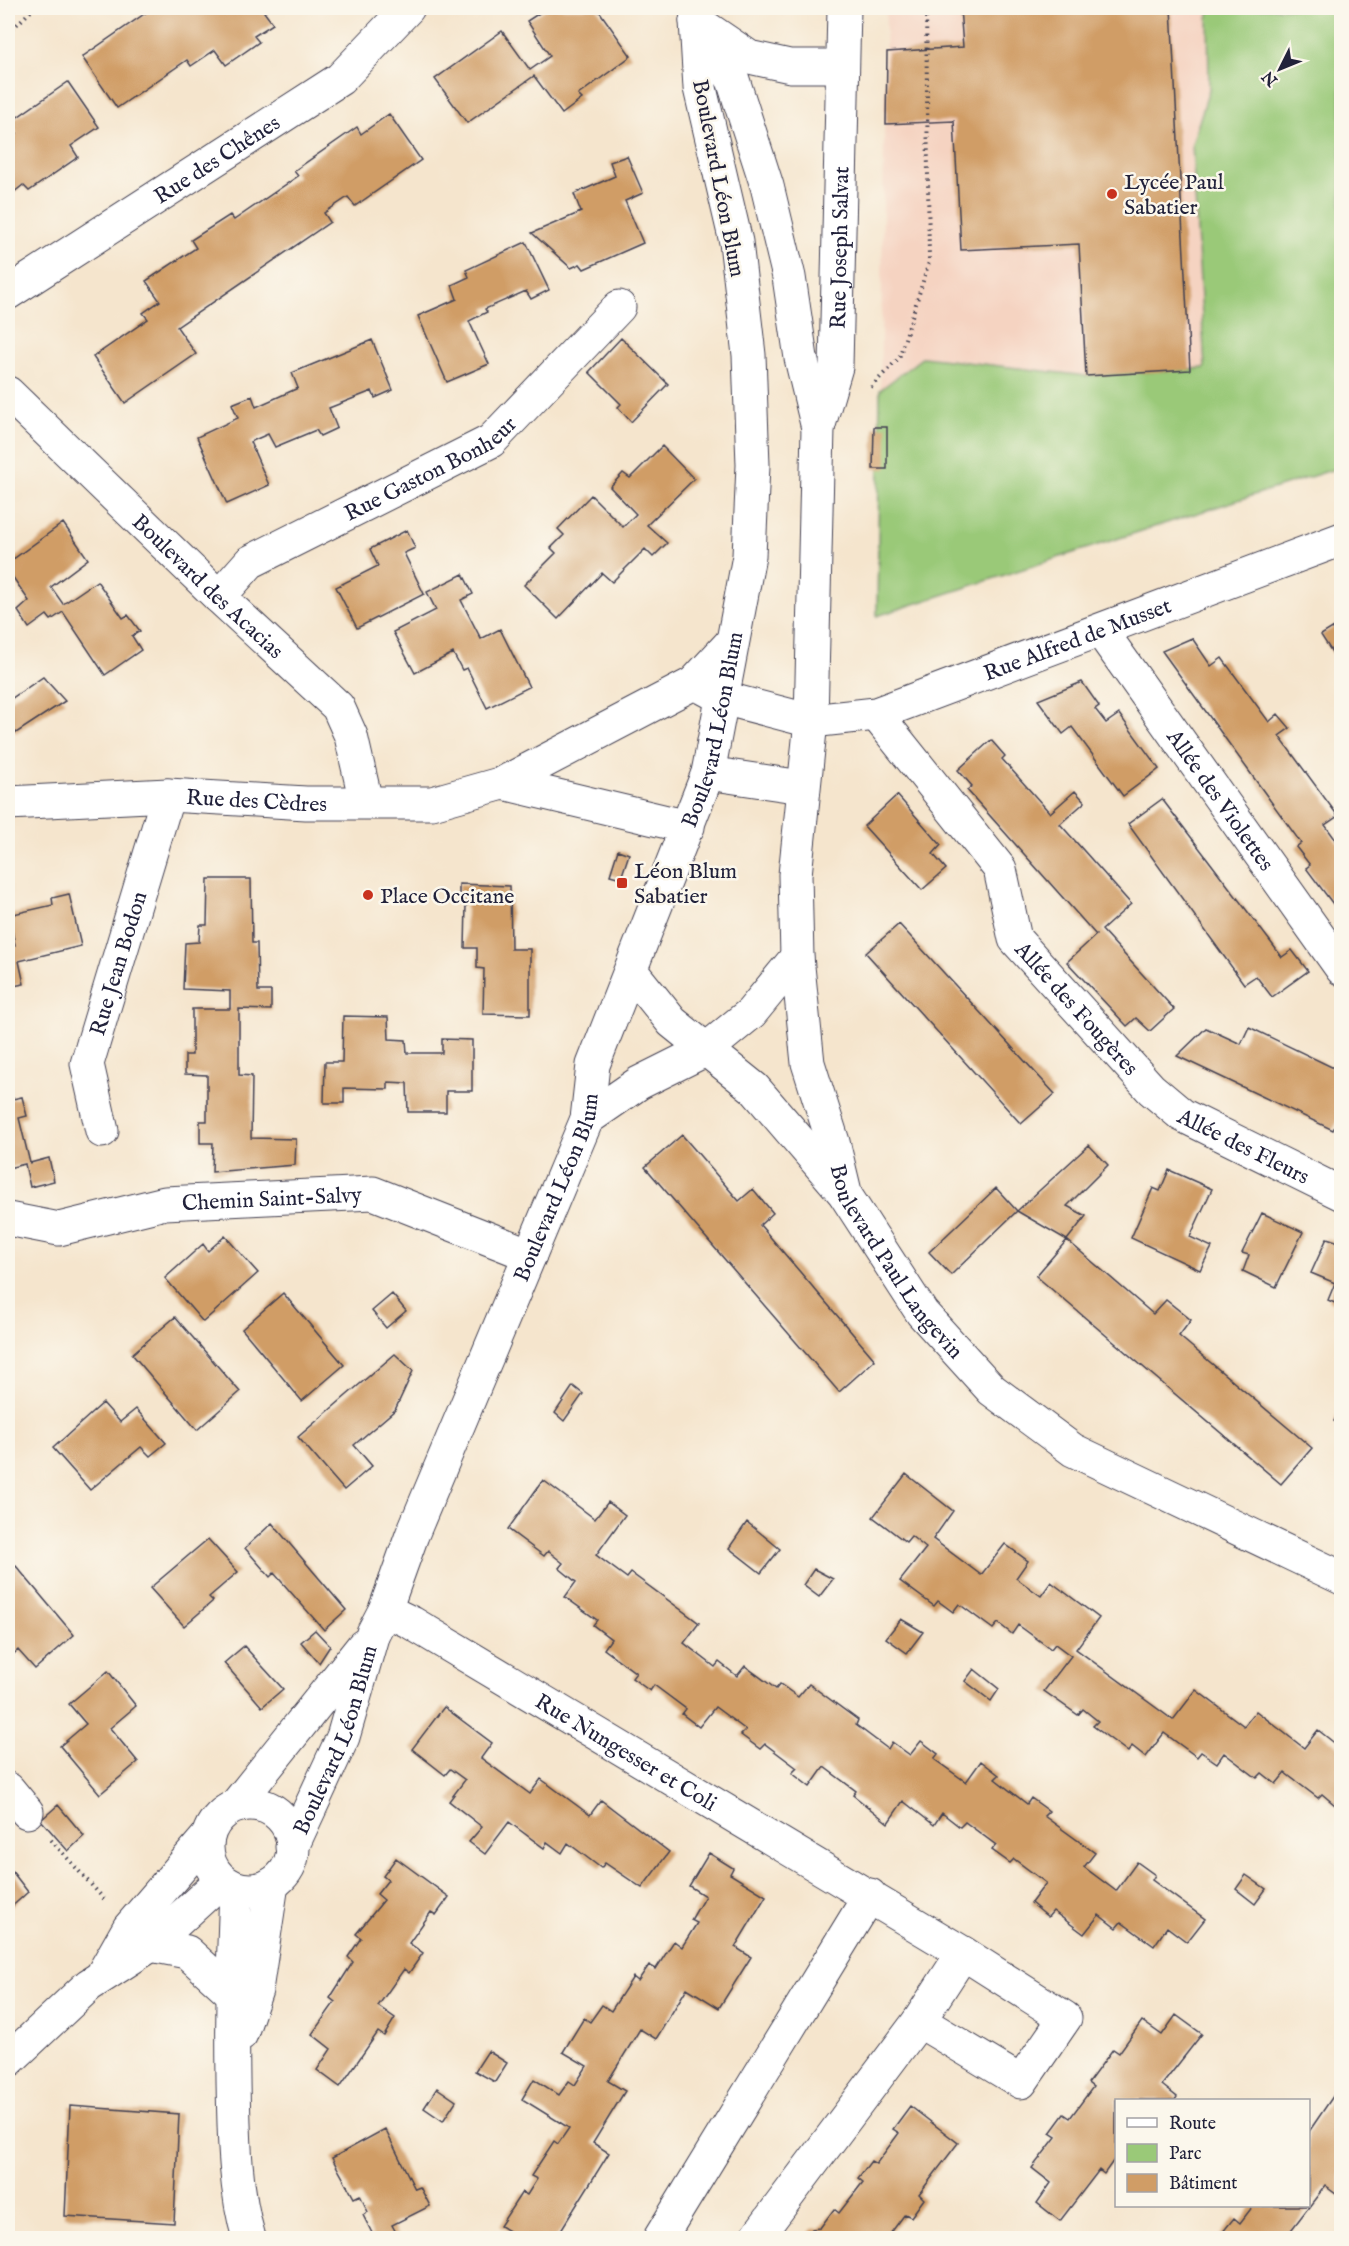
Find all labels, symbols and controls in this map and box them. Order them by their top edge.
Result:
north arrow [1250,39,1310,99]
text: N [1258,66,1283,90]
street label: Boulevard Léon Blum [685,77,751,280]
street label: Rue des Chênes [149,109,286,211]
street label: Rue Joseph Salvat [825,166,856,329]
place label: Lycée Paul Sabatier [1124,169,1224,222]
marker: Lycée Paul Sabatier [1105,187,1119,201]
street label: Rue Gaston Bonheur [340,411,523,528]
street label: Boulevard des Acacias [125,509,289,666]
street label: Rue Alfred de Musset [980,592,1176,688]
street label: Boulevard Léon Blum [676,629,750,832]
street label: Allée des Violettes [1159,724,1279,877]
street label: Rue des Cèdres [185,784,327,819]
place label: Léon Blum Sabatier [634,858,737,911]
marker: Léon Blum Sabatier [615,876,629,890]
place label: Place Occitane [380,883,514,911]
street label: Rue Jean Bodon [84,888,154,1039]
marker: Place Occitane [361,888,375,902]
street label: Allée des Fougères [1007,936,1144,1082]
street label: Boulevard Léon Blum [508,1092,606,1286]
street label: Allée des Fleurs [1172,1103,1313,1192]
street label: Boulevard Paul Langevin [823,1161,969,1366]
street label: Chemin Saint-Salvy [181,1182,363,1218]
street label: Boulevard Léon Blum [288,1642,385,1840]
street label: Rue Nungesser et Coli [529,1688,722,1818]
legend [1115,2099,1310,2207]
text: Route [1169,2113,1216,2136]
text: Parc [1169,2143,1202,2166]
text: Bâtiment [1169,2173,1238,2196]

